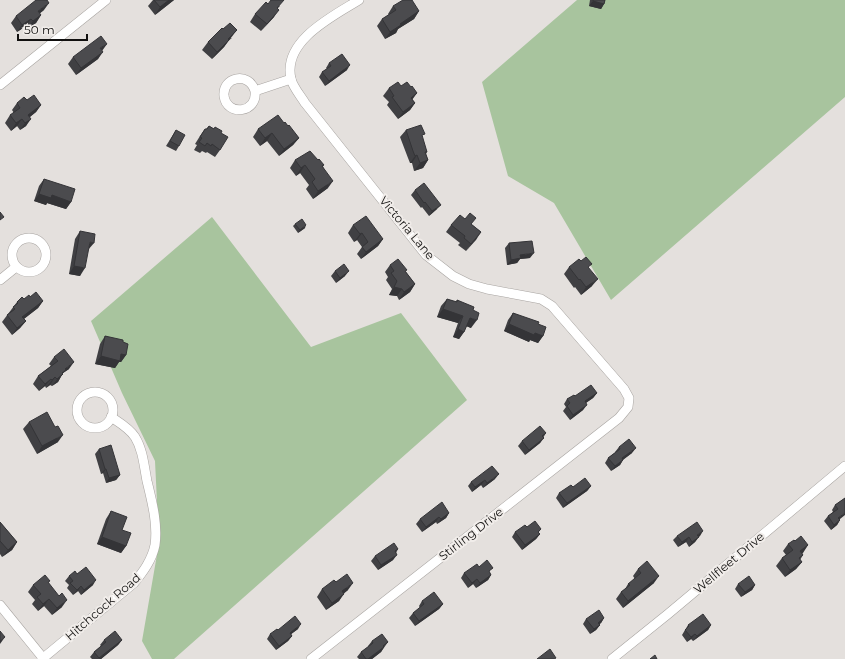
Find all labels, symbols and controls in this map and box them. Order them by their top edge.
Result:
scale bar [18,16,87,42]
text: 50 m [24,22,55,37]
street label: Victoria Lane [377,193,438,262]
street label: Stirling Drive [436,504,506,563]
street label: Wellfleet Drive [690,529,767,596]
street label: Hitchcock Road [62,570,143,643]

